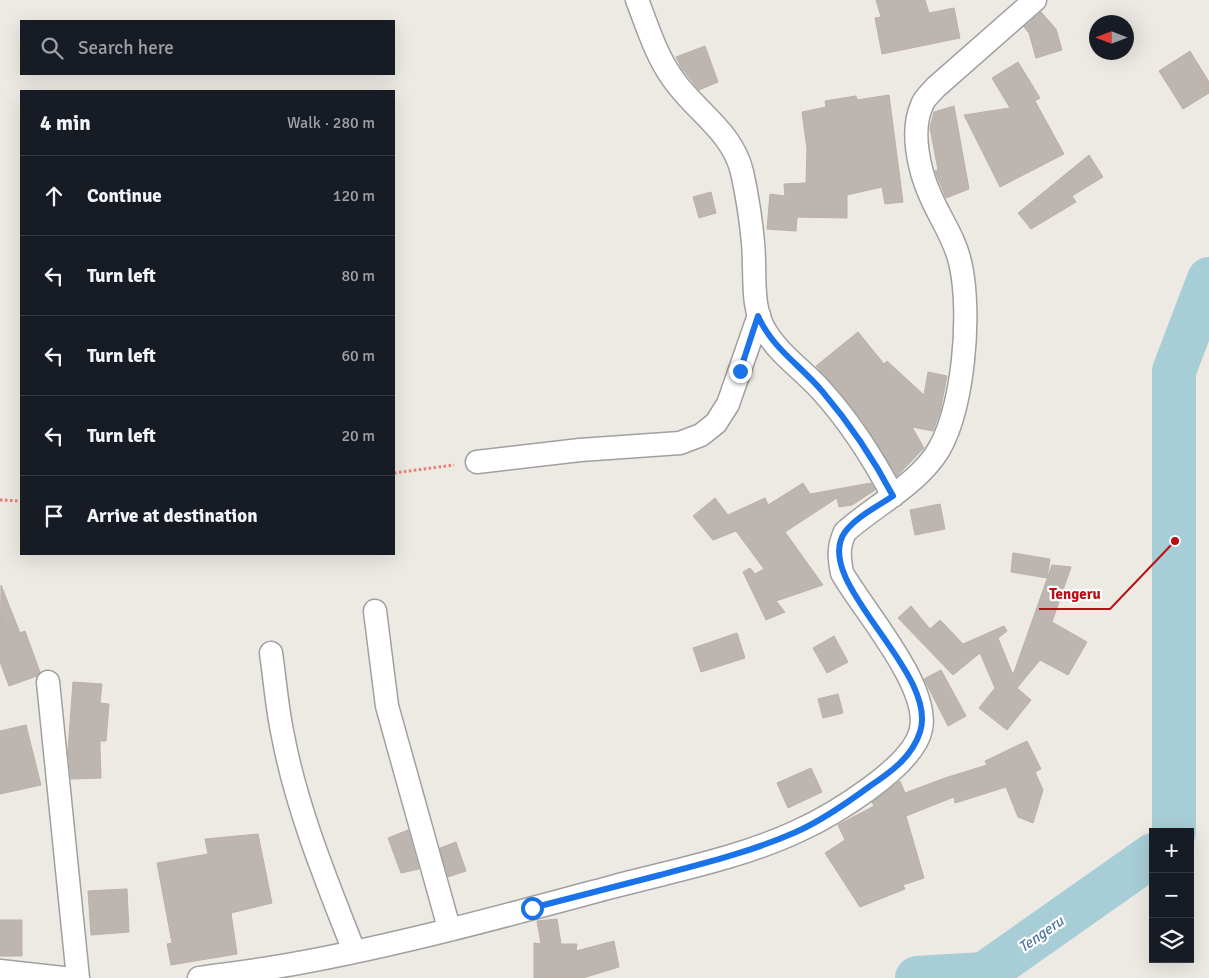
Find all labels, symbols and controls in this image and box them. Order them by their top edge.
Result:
north arrow [1089,15,1134,60]
search box [20,20,395,75]
icon: search [38,34,66,62]
text: Search here [78,36,174,60]
text: 4 min [40,110,91,136]
text: Walk · 280 m [287,113,375,133]
icon: ahead [40,182,68,210]
text: Continue [87,184,162,208]
text: 120 m [333,186,375,206]
icon: left [40,262,68,290]
text: Turn left [87,264,156,288]
text: 80 m [341,266,375,286]
icon: left [40,342,68,370]
text: Turn left [87,344,156,368]
text: 60 m [341,346,375,366]
route end [729,360,752,383]
icon: left [40,422,68,450]
text: Turn left [87,424,156,448]
text: 20 m [341,426,375,446]
icon: arrive [40,502,68,530]
text: Arrive at destination [87,504,258,528]
callout: Tengeru [1039,579,1110,609]
text: Tengeru [1049,585,1101,603]
map controls [1149,828,1194,963]
button: + [1149,828,1194,873]
button: − [1149,873,1194,918]
route start [521,897,544,920]
water label: Tengeru [1015,912,1068,956]
button: layers [1149,918,1194,963]

